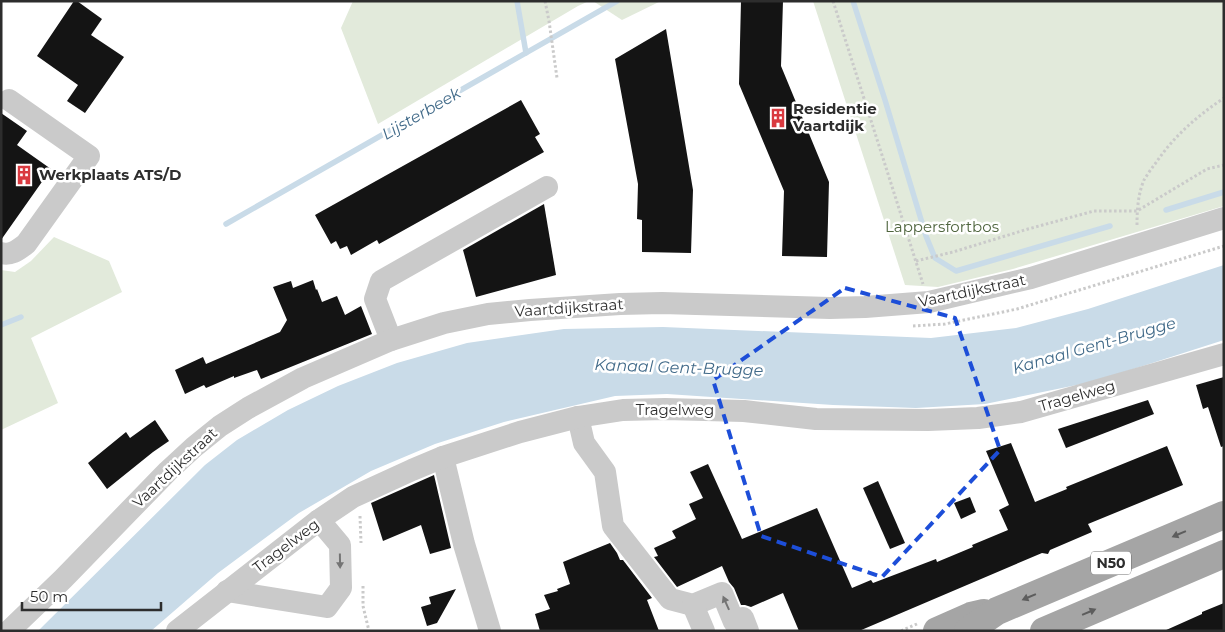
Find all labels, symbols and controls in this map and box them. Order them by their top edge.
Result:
water label: Lijsterbeek [378,83,465,144]
place label: Residentie Vaartdijk [792,99,877,135]
building icon: Residentie Vaartdijk [767,107,789,129]
building icon: Werkplaats ATS/D [13,164,35,186]
place label: Werkplaats ATS/D [39,165,181,184]
park label: Lappersfortbos [885,217,999,236]
street label: Vaartdijkstraat [917,270,1027,311]
street label: Vaartdijkstraat [514,294,624,321]
water label: Kanaal Gent-Brugge [1010,313,1178,378]
water label: Kanaal Gent-Brugge [594,355,764,380]
street label: Tragelweg [1037,376,1117,415]
street label: Tragelweg [636,400,714,419]
street label: Vaartdijkstraat [128,424,221,512]
street label: Tragelweg [249,514,323,577]
one-way arrow [1171,530,1186,538]
road number: N50 [1091,552,1131,574]
one-way arrow [336,553,344,569]
scale bar [22,580,161,612]
text: 50 m [30,587,68,606]
one-way arrow [1022,594,1036,602]
one-way arrow [722,596,730,610]
one-way arrow [1082,607,1096,615]

